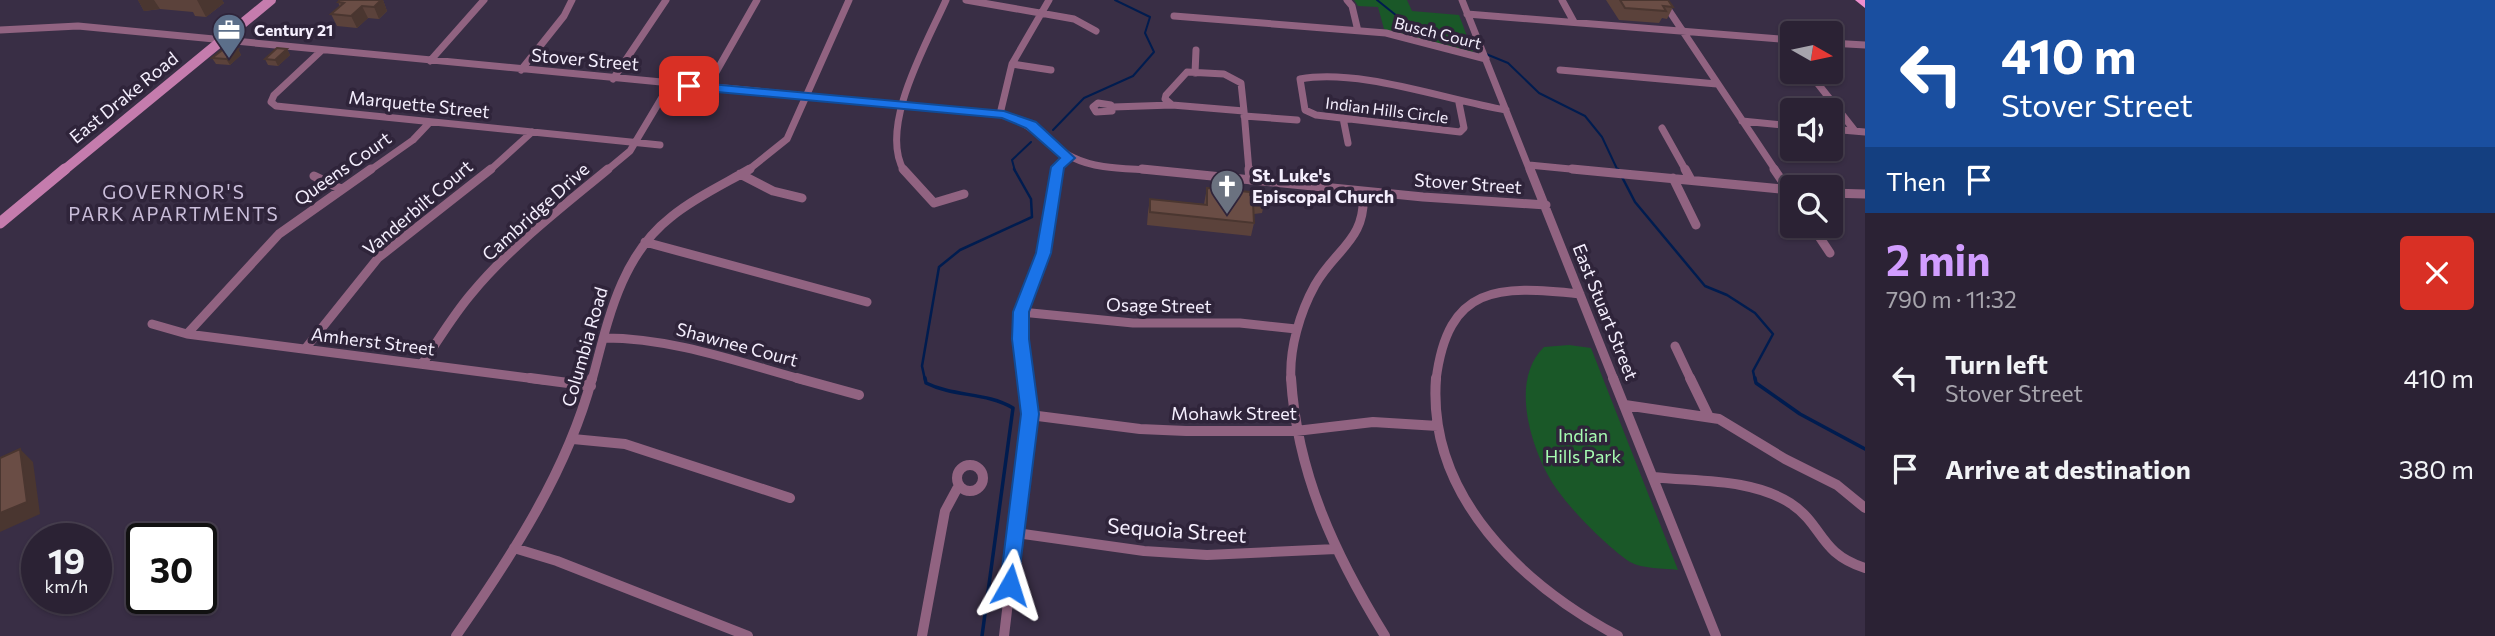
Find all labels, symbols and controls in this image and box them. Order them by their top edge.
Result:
office icon: Century 21 [210,11,248,60]
street label: Busch Court [1393,13,1484,53]
place label: Century 21 [254,20,333,39]
north arrow [1780,21,1843,84]
map controls [1780,21,1843,238]
text: 410 m [2001,24,2136,84]
icon: left [1886,28,1977,119]
street label: Stover Street [530,43,640,75]
street label: East Drake Road [65,47,182,148]
pin [659,56,719,116]
icon: arrive [670,67,708,105]
text: Stover Street [2001,84,2193,124]
street label: Marquette Street [347,86,491,122]
street label: Indian Hills Circle [1324,93,1450,126]
button: sound [1780,98,1843,161]
street label: Queens Court [290,127,395,210]
street label: Vanderbilt Court [358,155,477,260]
street label: Cambridge Drive [477,157,593,265]
icon: arrive [1960,161,1998,199]
place label: St. Luke's Episcopal Church [1252,164,1394,207]
text: Then [1886,165,1946,196]
church icon: St. Luke's Episcopal Church [1208,167,1246,216]
street label: Stover Street [1413,168,1523,198]
button: search [1780,175,1843,238]
district label: GOVERNOR'S PARK APARTMENTS [68,180,280,225]
text: 2 min [1886,233,1991,285]
button: close [2400,236,2474,310]
street label: East Stuart Street [1569,240,1643,383]
street label: Columbia Road [556,284,612,409]
text: 790 m · 11:32 [1886,285,2017,313]
street label: Osage Street [1106,293,1212,317]
street label: Shawnee Court [674,317,800,371]
street label: Amherst Street [310,322,436,360]
text: Turn left [1945,348,2048,379]
icon: left [1886,359,1924,397]
text: 410 m [2403,362,2474,393]
text: Stover Street [1945,379,2083,407]
street label: Mohawk Street [1171,402,1297,424]
park label: Indian Hills Park [1545,424,1622,467]
icon: arrive [1886,450,1924,488]
text: Arrive at destination [1945,453,2191,484]
text: 380 m [2399,453,2474,484]
street label: Sequoia Street [1107,512,1248,547]
speed limit sign: 30 [126,523,217,614]
text: 19 [48,538,85,581]
position arrow [973,548,1047,622]
text: km/h [45,575,88,597]

